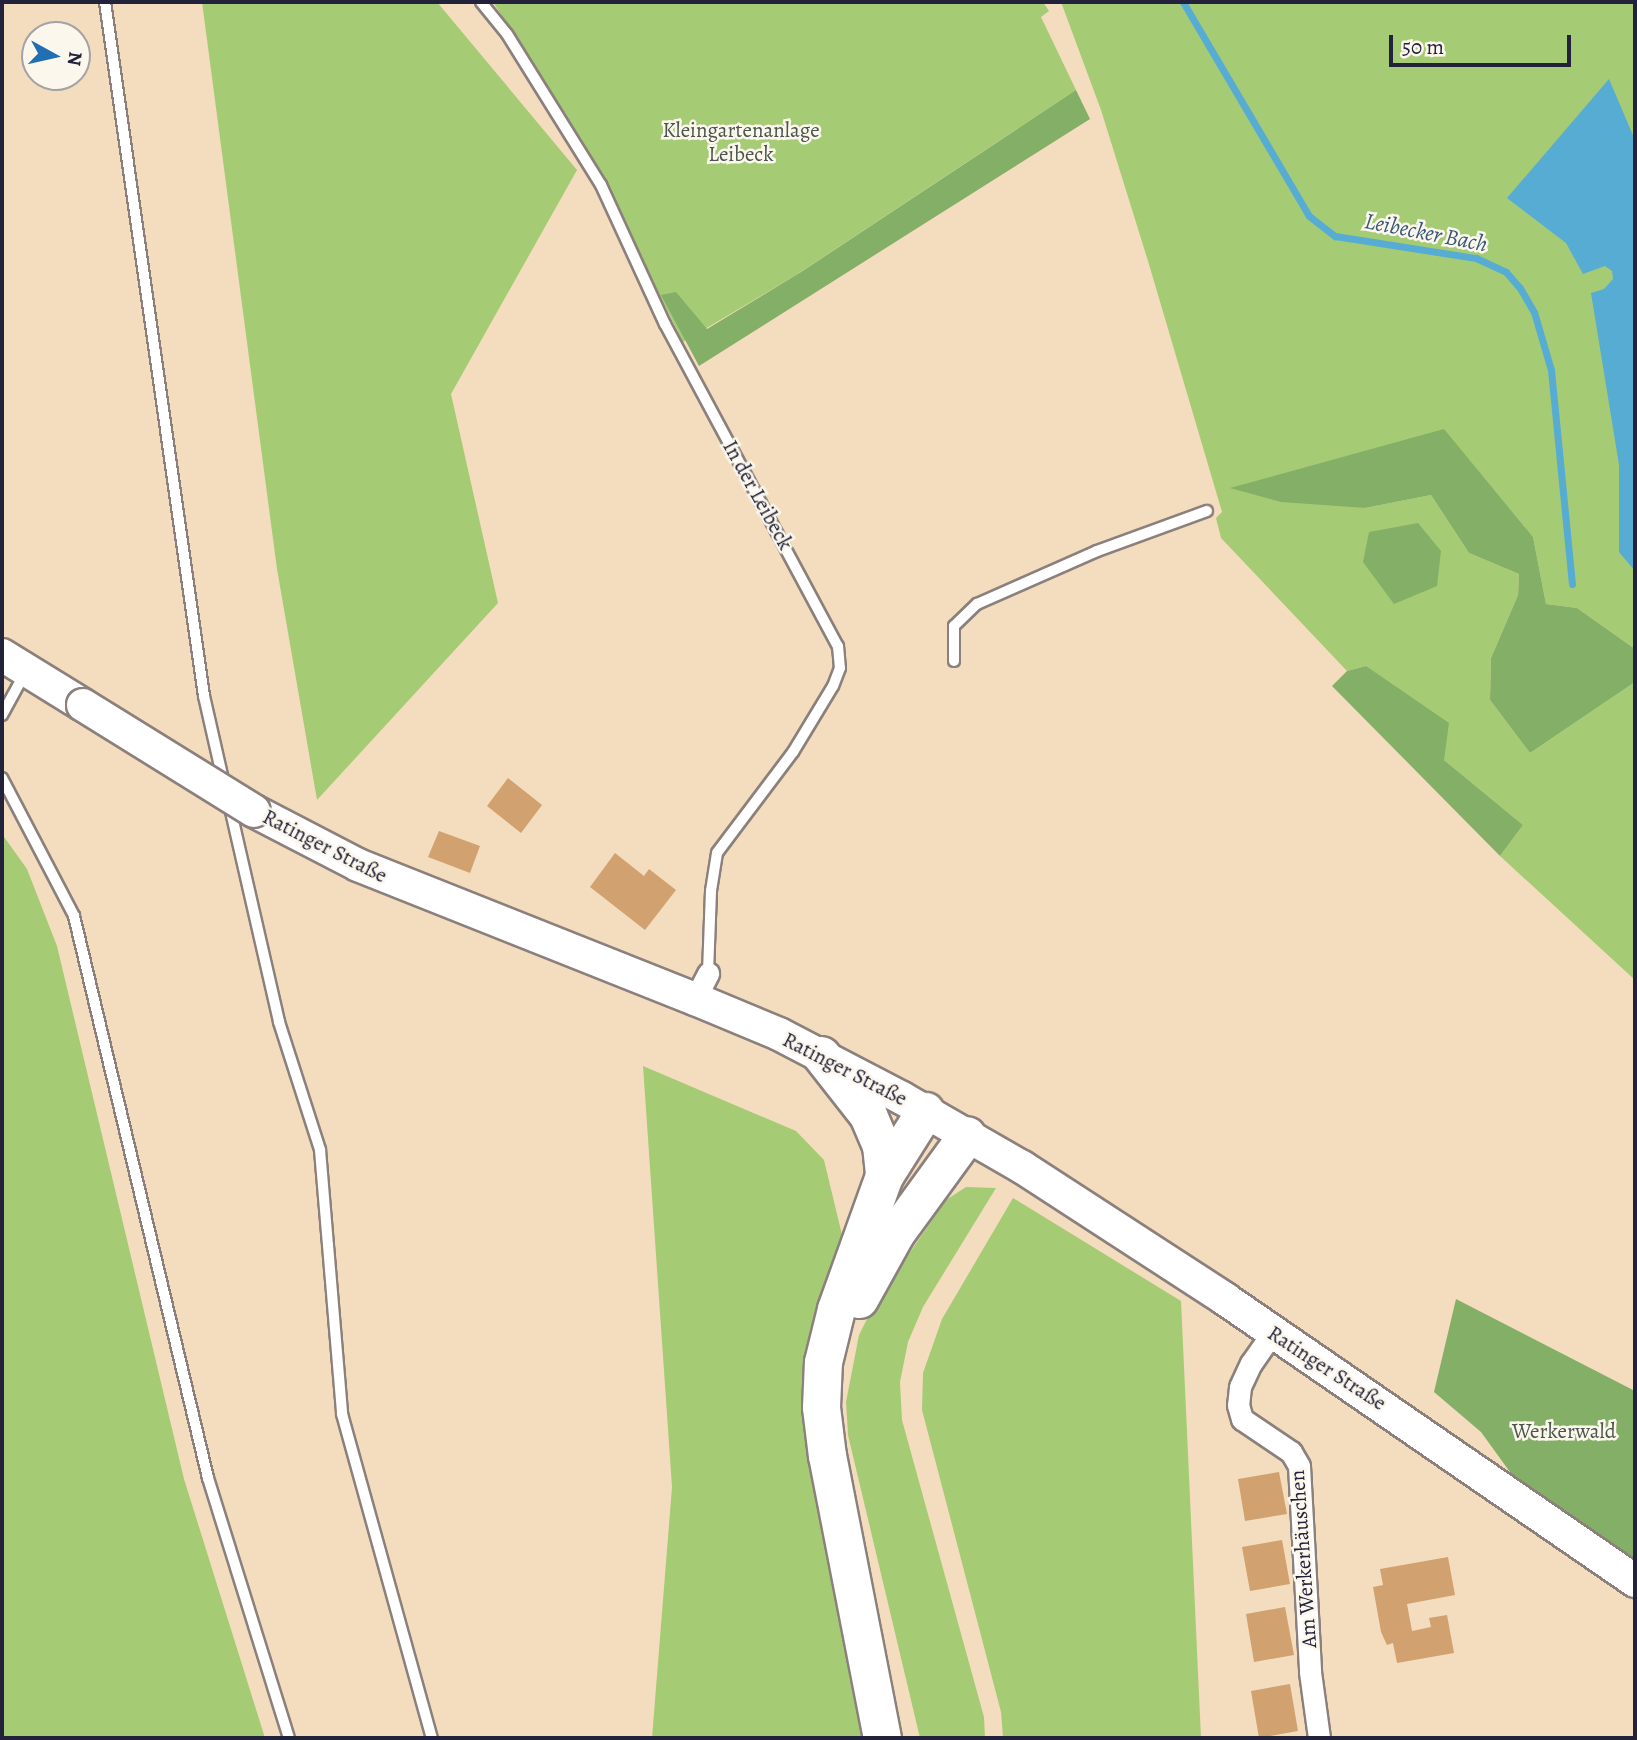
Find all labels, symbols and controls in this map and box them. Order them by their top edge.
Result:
north arrow [21,21,91,91]
scale bar [1392,21,1574,65]
text: 50 m [1402,33,1444,61]
text: N [61,50,89,67]
park label: Kleingartenanlage Leibeck [662,117,820,167]
water label: Leibecker Bach [1362,208,1490,258]
street label: In der Leibeck [718,436,798,554]
street label: Ratinger Straße [259,804,391,888]
street label: Ratinger Straße [779,1027,911,1111]
street label: Ratinger Straße [1263,1320,1391,1416]
park label: Werkerwald [1512,1418,1616,1444]
street label: Am Werkerhäuschen [1284,1469,1322,1649]

